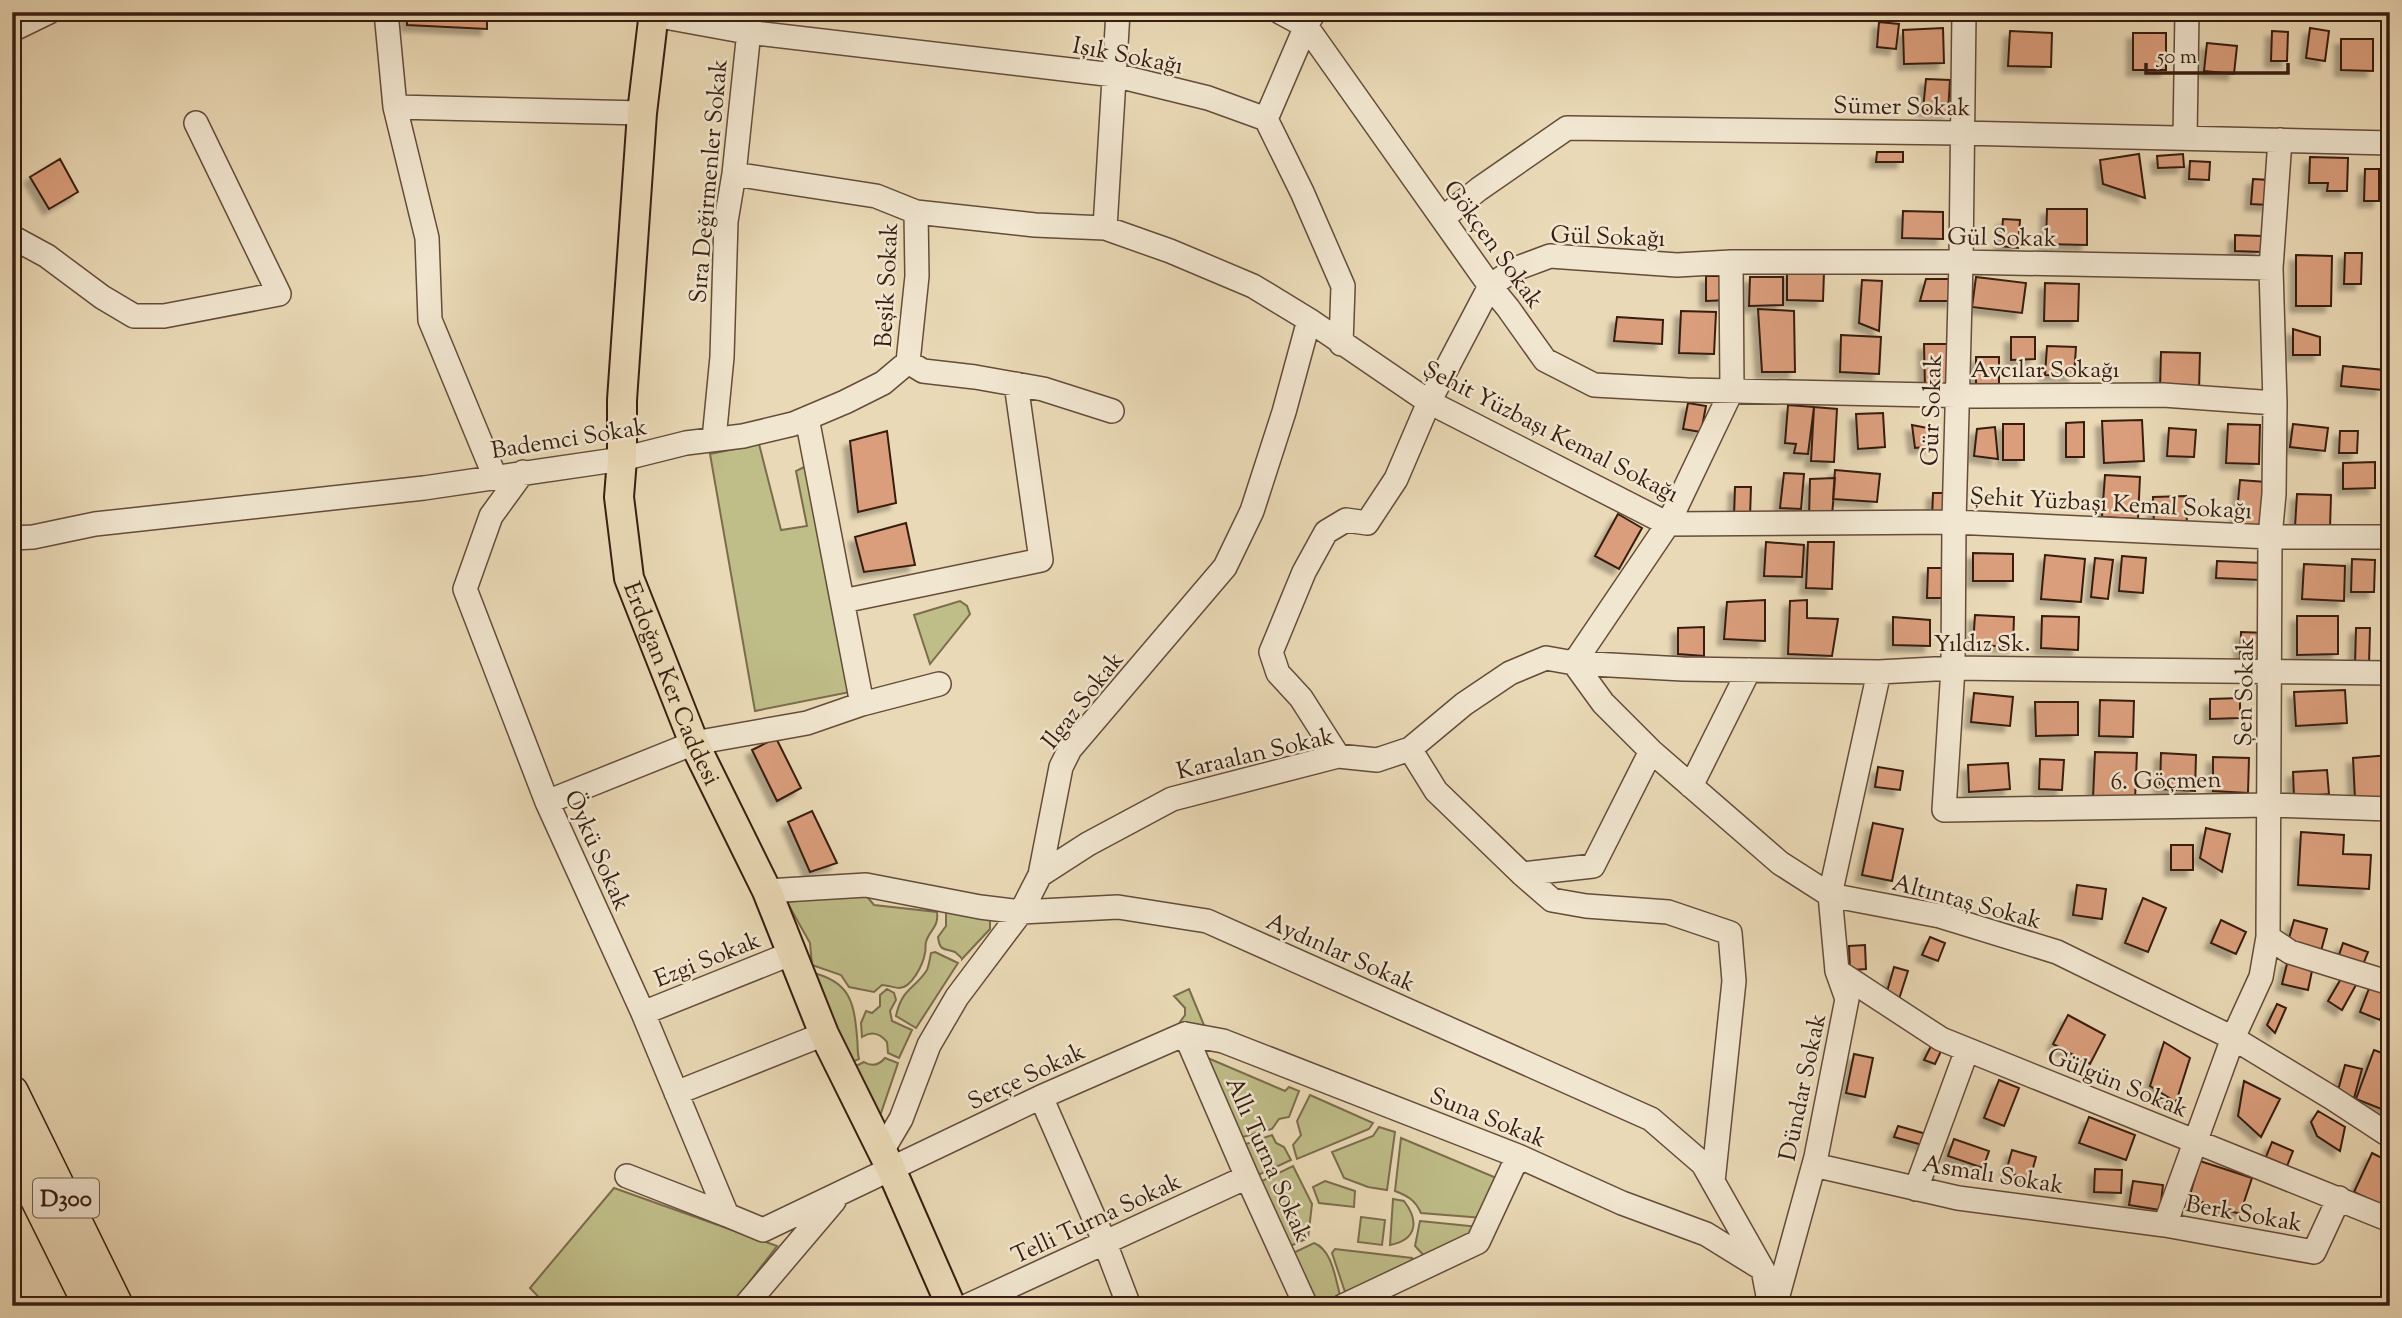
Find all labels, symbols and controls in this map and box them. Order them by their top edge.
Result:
street label: Işık Sokağı [1069,30,1186,84]
scale bar [2146,32,2288,76]
text: 50 m [2156,43,2197,73]
street label: Sıra Değirmenler Sokak [682,58,738,305]
street label: Sümer Sokak [1833,90,1971,126]
street label: Gökçen Sokak [1434,174,1551,316]
street label: Gül Sokağı [1550,219,1666,257]
street label: Gül Sokak [1947,221,2057,257]
street label: Beşik Sokak [868,222,908,349]
street label: Şehit Yüzbaşı Kemal Sokağı [1416,353,1684,512]
street label: Gür Sokak [1914,353,1952,467]
street label: Avcılar Sokağı [1971,354,2120,388]
street label: Bademci Sokak [489,411,650,469]
street label: Şehit Yüzbaşı Kemal Sokağı [1969,481,2253,529]
street label: Erdoğan Ker Caddesi [613,577,728,792]
street label: Yıldız Sk. [1934,628,2030,662]
street label: Şen Sokak [2228,637,2264,747]
street label: Ilgaz Sokak [1035,645,1133,757]
street label: Karaalan Sokak [1173,720,1338,790]
street label: 6. Göçmen [2110,764,2222,800]
street label: Öykü Sokak [555,785,638,916]
street label: Altıntaş Sokak [1888,867,2045,939]
street label: Aydınlar Sokak [1260,906,1420,1002]
street label: Ezgi Sokak [650,924,766,998]
street label: Dündar Sokak [1772,1011,1836,1164]
street label: Serçe Sokak [962,1036,1091,1120]
street label: Gülgün Sokak [2042,1040,2193,1128]
street label: Allı Turna Sokak [1216,1072,1319,1248]
street label: Suna Sokak [1424,1080,1551,1158]
street label: Asmalı Sokak [1919,1148,2066,1204]
street label: Telli Turna Sokak [1006,1166,1187,1274]
road number: D300 [33,1178,99,1218]
street label: Berk Sokak [2183,1188,2305,1242]

